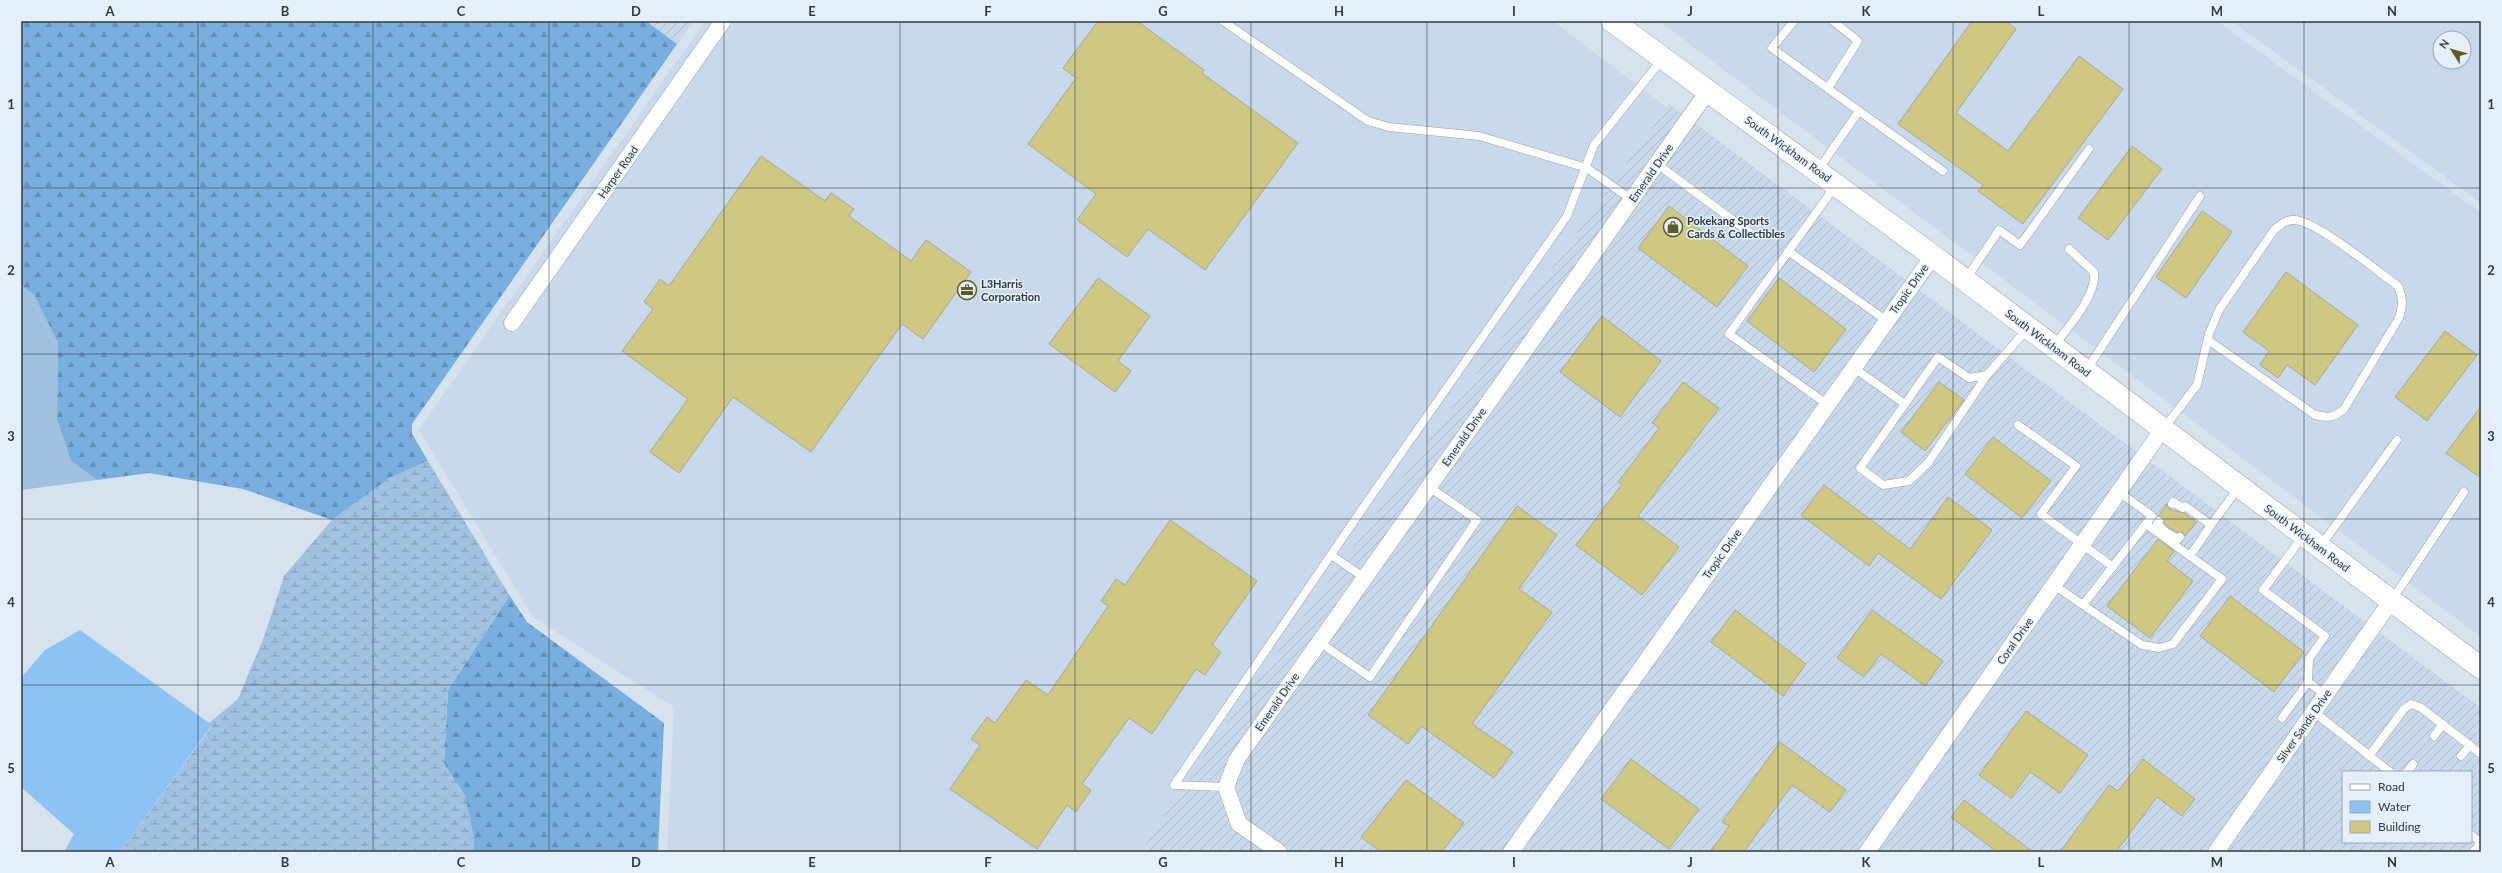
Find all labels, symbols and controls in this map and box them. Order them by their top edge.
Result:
text: A [104,3,115,19]
text: B [281,3,290,19]
text: C [457,3,466,19]
text: D [631,3,641,19]
text: E [808,3,816,19]
text: F [984,3,992,19]
text: G [1158,3,1168,19]
text: H [1334,3,1344,19]
text: I [1512,3,1516,19]
text: J [1687,3,1693,19]
text: K [1862,3,1872,19]
text: L [2038,3,2045,19]
text: M [2211,3,2223,19]
text: N [2387,3,2397,19]
north arrow [2432,30,2472,70]
text: N [2436,36,2451,51]
text: 1 [7,96,15,112]
text: 1 [2487,96,2495,112]
street label: South Wickham Road [1742,113,1834,184]
street label: Emerald Drive [1626,141,1676,204]
street label: Harper Road [595,143,640,200]
place label: Pokekang Sports Cards & Collectibles [1687,214,1785,240]
shop icon: Pokekang Sports Cards & Collectibles [1662,216,1684,238]
street label: Tropic Drive [1887,261,1931,316]
text: 2 [7,262,15,278]
text: 2 [2487,262,2495,278]
place label: L3Harris Corporation [981,277,1040,303]
office icon: L3Harris Corporation [956,279,978,301]
street label: South Wickham Road [2003,306,2094,379]
street label: Emerald Drive [1439,405,1489,468]
text: 3 [7,428,15,444]
text: 3 [2487,428,2495,444]
street label: South Wickham Road [2262,501,2353,574]
street label: Tropic Drive [1700,526,1744,581]
text: 4 [7,594,15,610]
text: 4 [2487,594,2495,610]
street label: Coral Drive [1994,615,2036,667]
street label: Emerald Drive [1252,670,1302,733]
street label: Silver Sands Drive [2273,686,2334,765]
text: 5 [7,760,15,776]
text: 5 [2487,760,2495,776]
legend [2342,771,2472,843]
text: Road [2378,779,2405,794]
text: Water [2378,799,2411,814]
text: Building [2378,819,2421,834]
text: A [104,854,115,870]
text: B [281,854,290,870]
text: C [457,854,466,870]
text: D [631,854,641,870]
text: E [808,854,816,870]
text: F [984,854,992,870]
text: G [1158,854,1168,870]
text: H [1334,854,1344,870]
text: I [1512,854,1516,870]
text: J [1687,854,1693,870]
text: K [1862,854,1872,870]
text: L [2038,854,2045,870]
text: M [2211,854,2223,870]
text: N [2387,854,2397,870]

